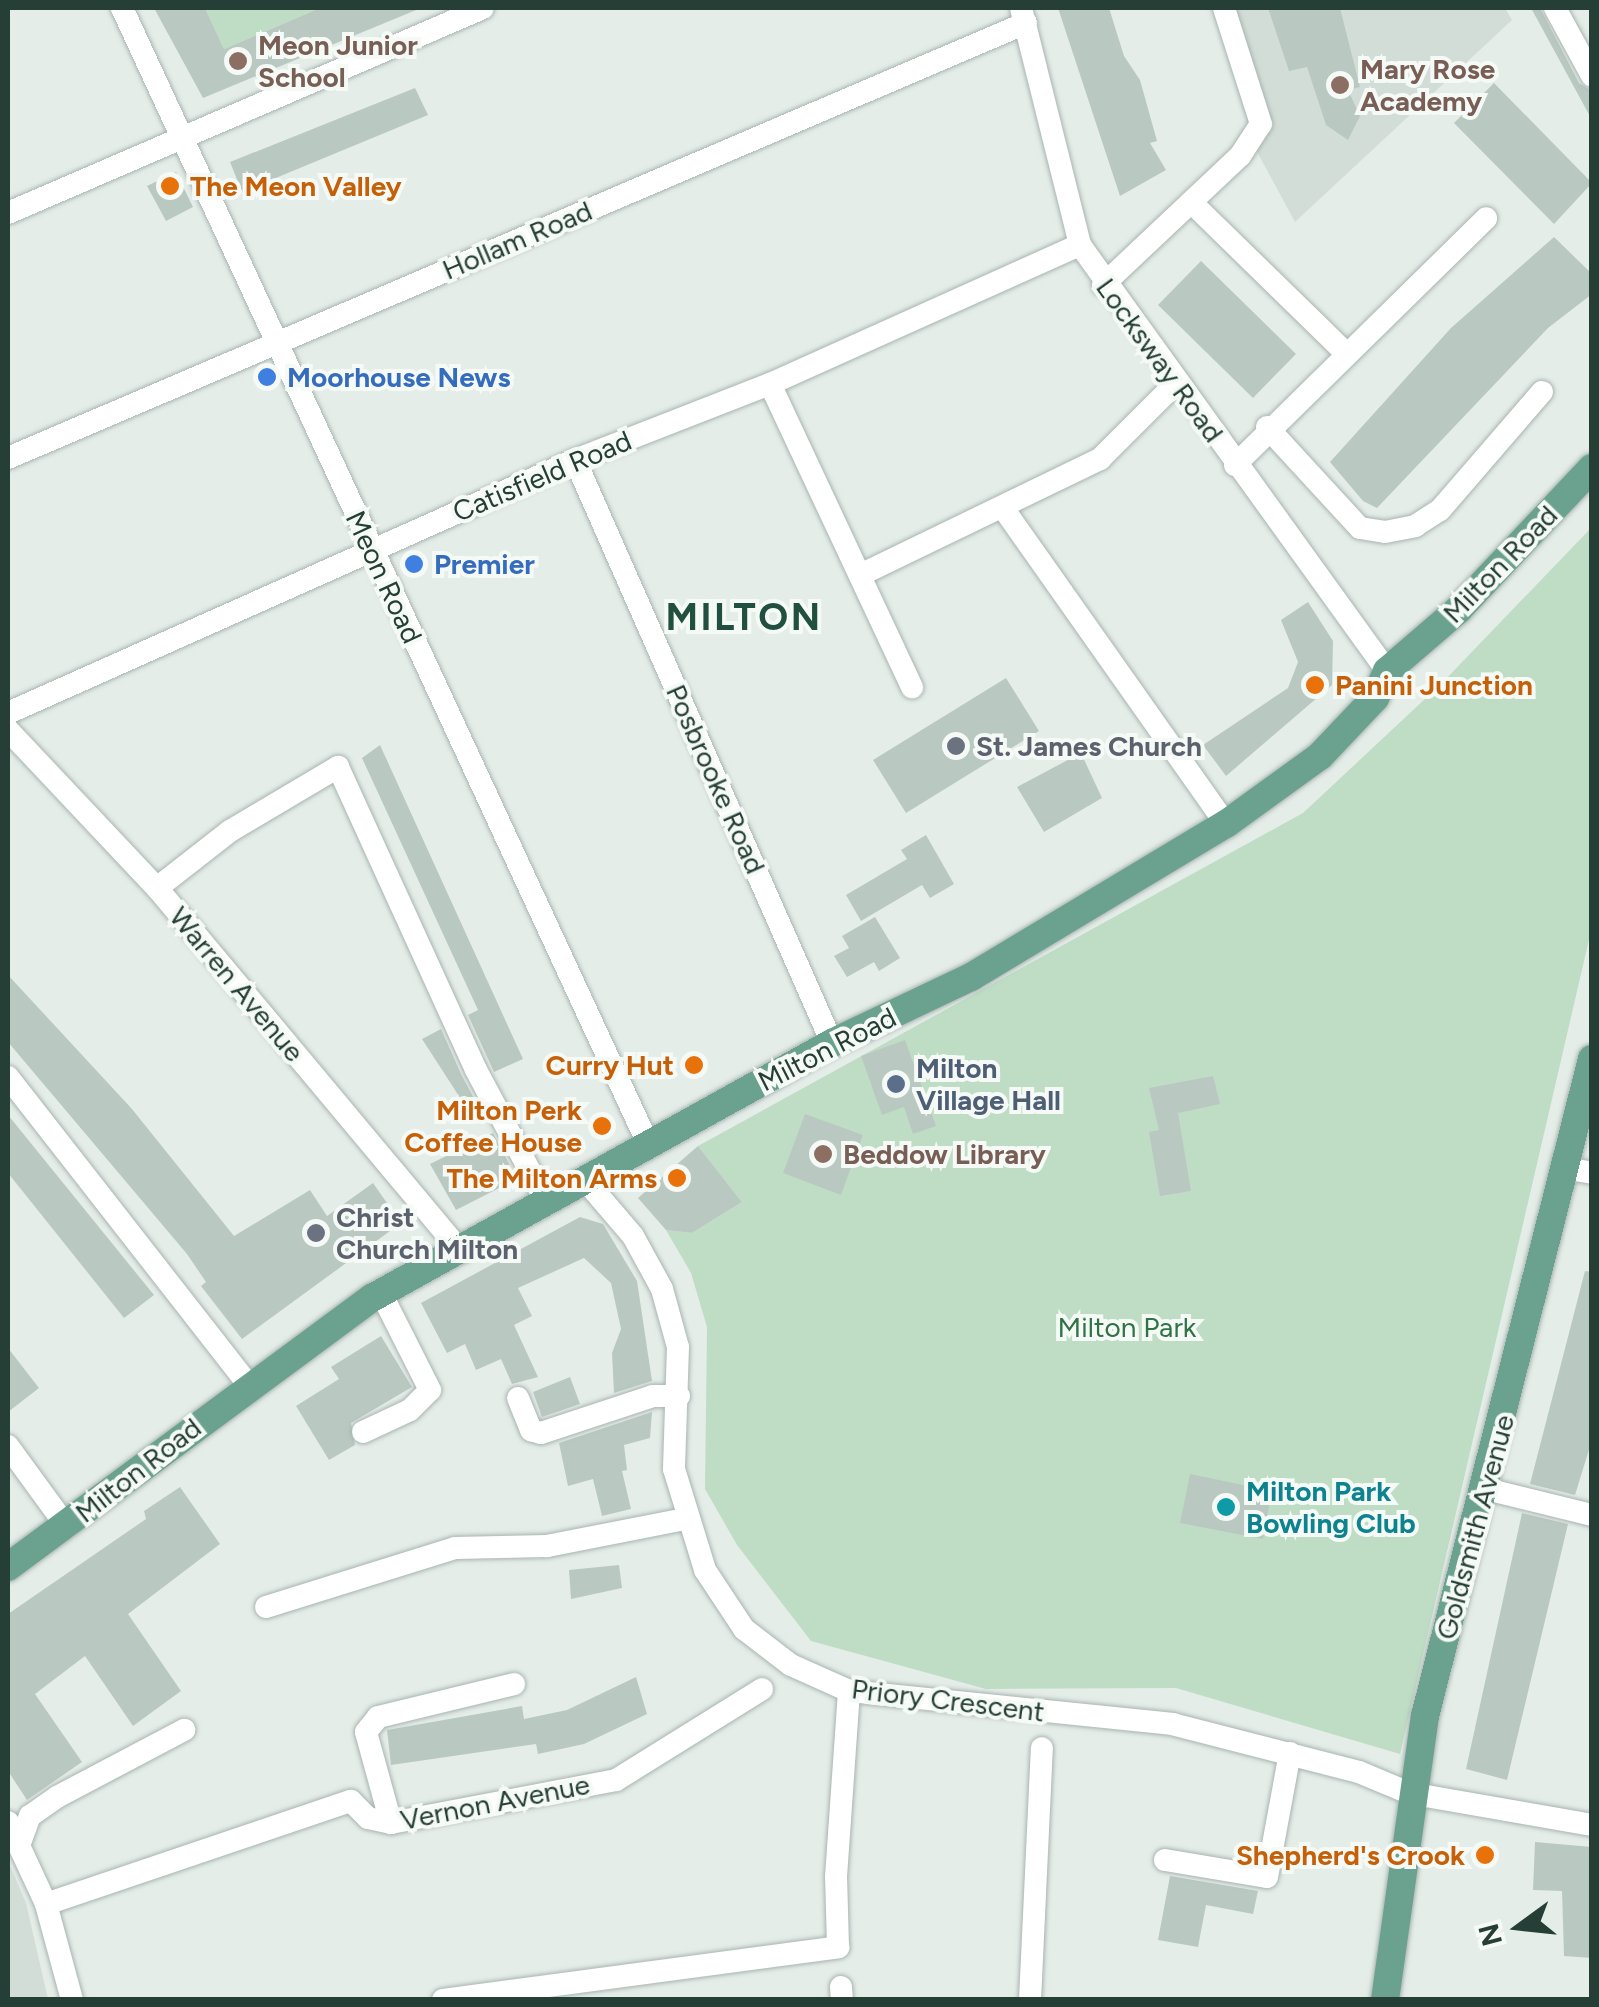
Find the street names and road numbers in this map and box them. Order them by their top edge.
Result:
street label: Hollam Road [437,193,597,287]
street label: Locksway Road [1089,272,1231,448]
street label: Catisfield Road [448,423,636,529]
street label: Milton Road [1436,498,1564,630]
street label: Meon Road [339,505,429,649]
street label: Posbrooke Road [659,679,773,879]
street label: Warren Avenue [163,900,311,1068]
street label: Milton Road [753,1000,901,1098]
street label: Milton Road [69,1411,207,1529]
street label: Goldsmith Avenue [1429,1411,1521,1643]
street label: Priory Crescent [850,1672,1046,1728]
street label: Vernon Avenue [397,1767,593,1837]

